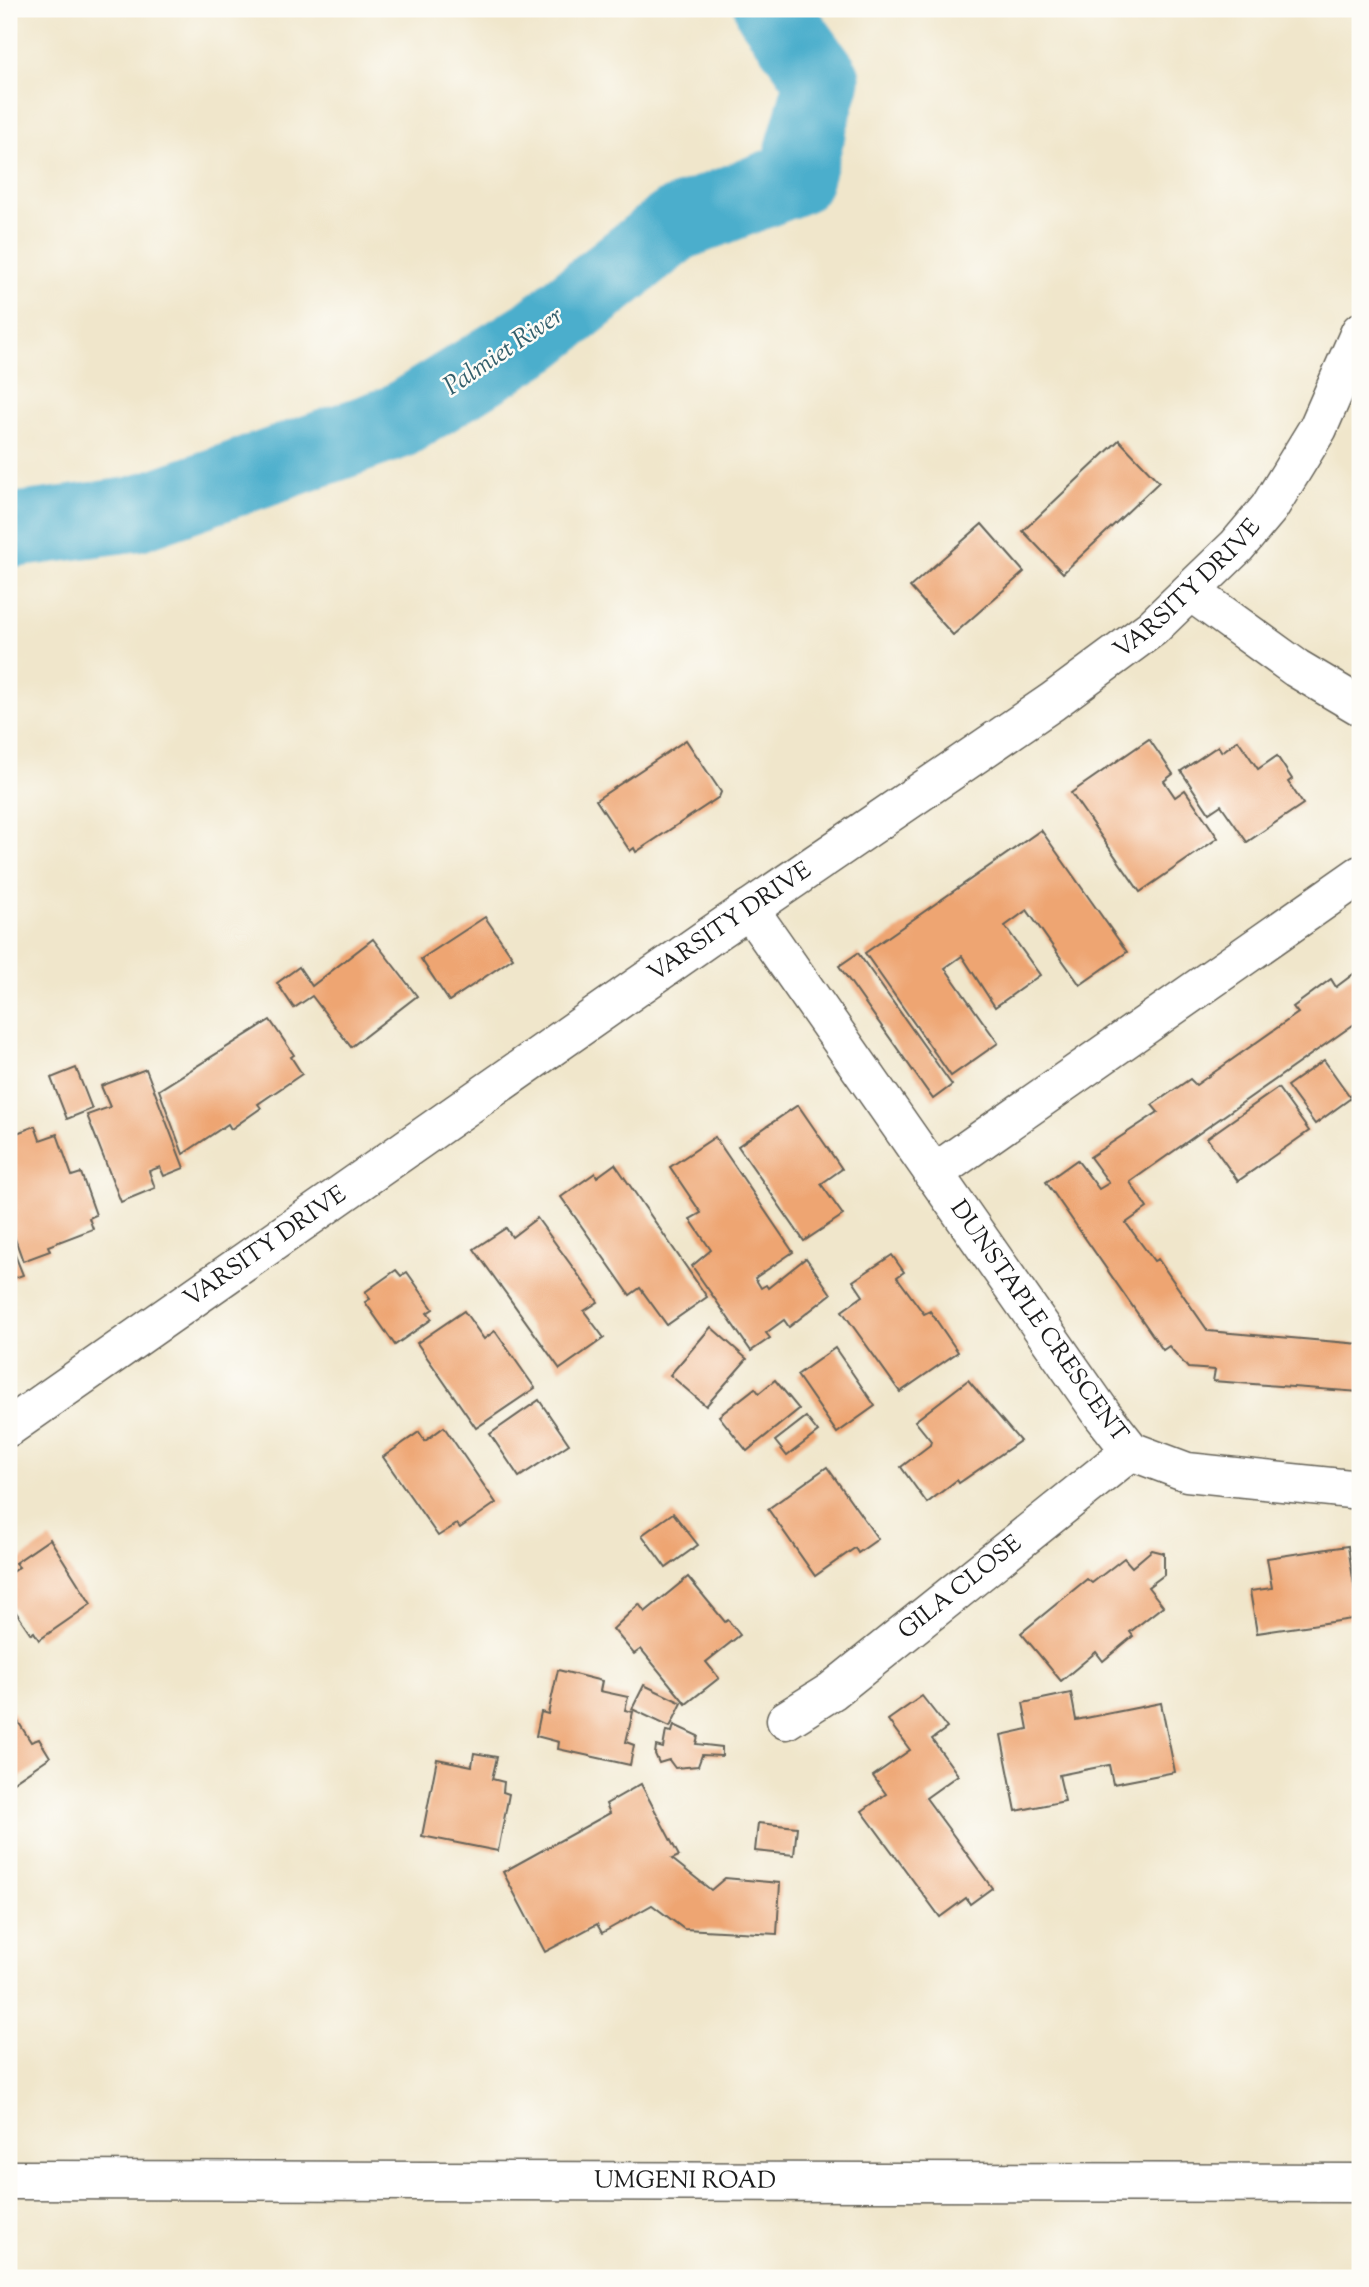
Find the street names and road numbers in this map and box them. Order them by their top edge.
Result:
street label: VARSITY DRIVE [1107,512,1270,668]
street label: VARSITY DRIVE [642,854,819,991]
street label: VARSITY DRIVE [177,1178,354,1316]
street label: DUNSTAPLE CRESCENT [941,1194,1136,1450]
street label: GILA CLOSE [891,1528,1030,1648]
street label: UMGENI ROAD [594,2164,776,2199]

